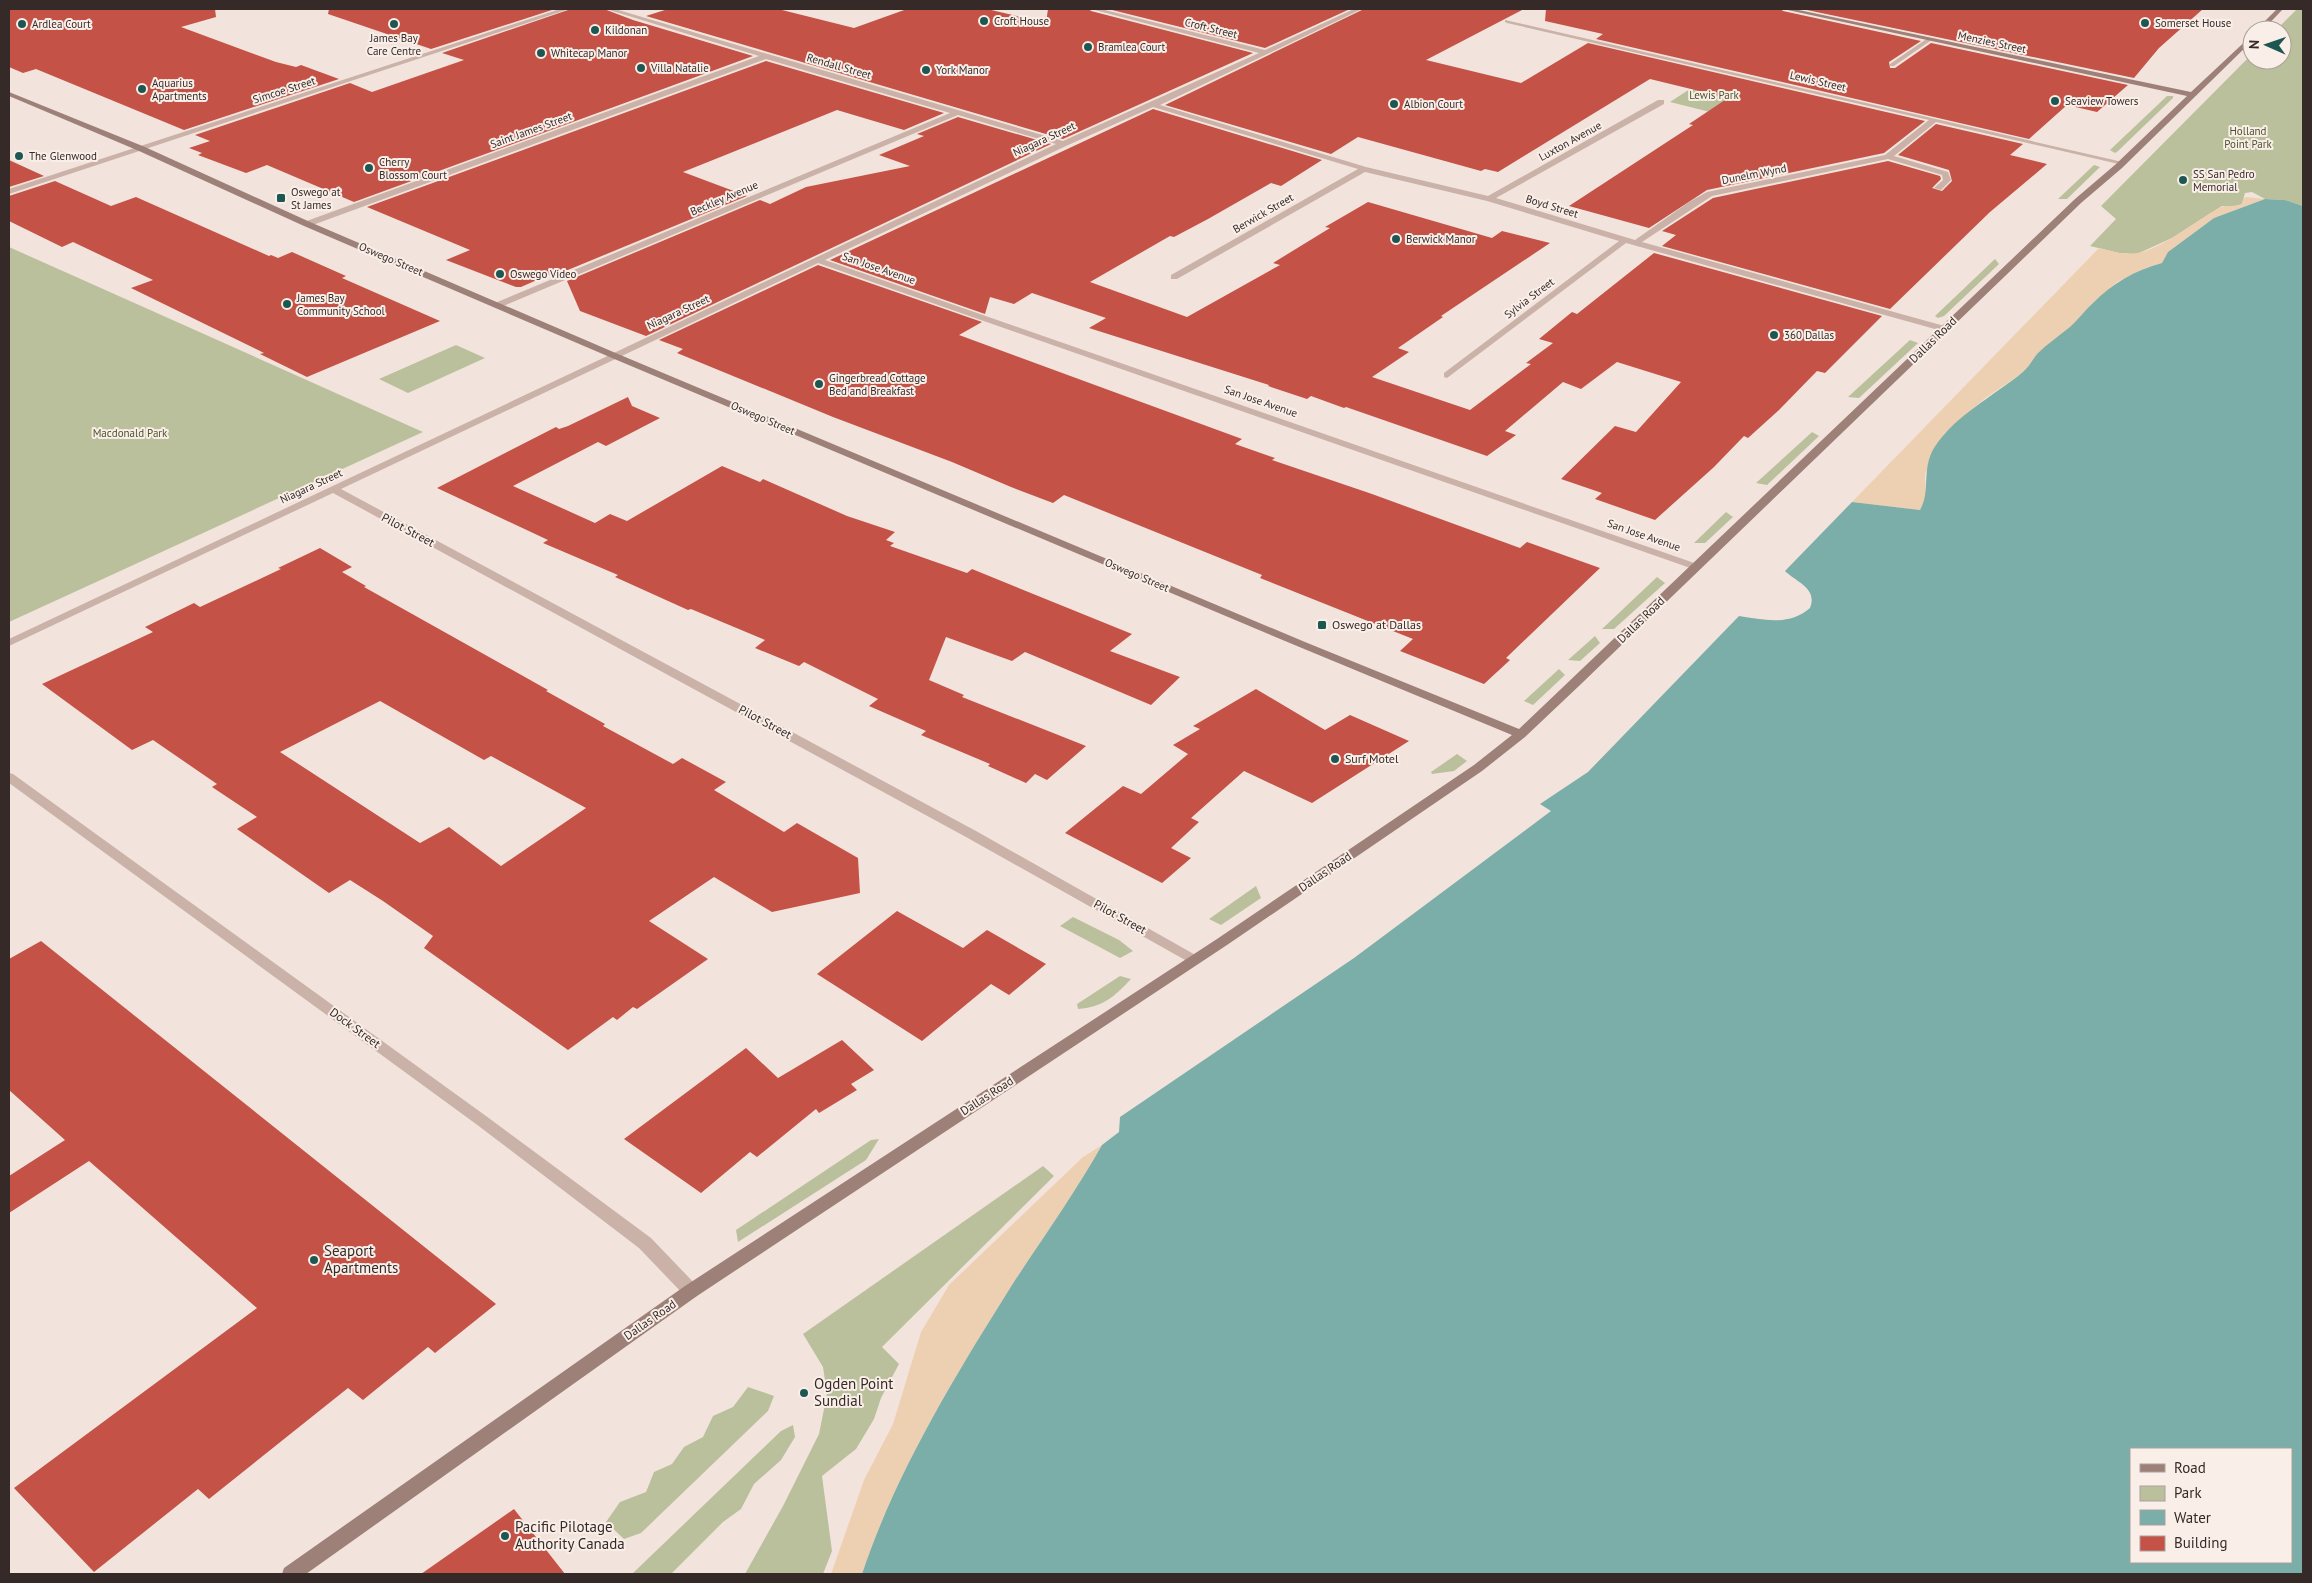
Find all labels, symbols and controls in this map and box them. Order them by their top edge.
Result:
place label: Croft House [994,14,1049,28]
marker: Croft House [978,15,990,27]
street label: Croft Street [1183,15,1239,41]
place label: Somerset House [2155,16,2232,30]
place label: Ardlea Court [32,17,91,31]
marker: Somerset House [2139,17,2151,29]
marker: Ardlea Court [16,18,28,30]
marker: James Bay Care Centre [388,18,400,30]
north arrow [2242,20,2292,70]
place label: Kildonan [605,23,647,37]
marker: Kildonan [589,24,601,36]
street label: Menzies Street [1957,28,2028,56]
place label: James Bay Care Centre [367,31,422,58]
place label: Bramlea Court [1098,40,1166,54]
text: N [2245,40,2263,49]
marker: Bramlea Court [1082,41,1094,53]
place label: Whitecap Manor [551,46,628,60]
marker: Whitecap Manor [535,47,547,59]
street label: Rendall Street [805,50,873,82]
place label: Villa Natalie [650,61,709,75]
marker: Villa Natalie [635,62,647,74]
place label: York Manor [936,63,989,77]
marker: York Manor [920,64,932,76]
street label: Lewis Street [1789,68,1848,94]
street label: Simcoe Street [251,73,317,107]
place label: Aquarius Apartments [152,76,207,103]
marker: Aquarius Apartments [136,83,148,95]
park label: Lewis Park [1689,88,1739,102]
place label: Seaview Towers [2065,94,2139,108]
marker: Seaview Towers [2049,95,2061,107]
place label: Albion Court [1404,97,1463,111]
marker: Albion Court [1388,98,1400,110]
street label: Saint James Street [488,109,574,151]
street label: Niagara Street [1010,118,1078,160]
street label: Luxton Avenue [1536,118,1604,164]
park label: Holland Point Park [2224,124,2272,151]
place label: The Glenwood [29,149,97,163]
marker: The Glenwood [13,150,25,162]
place label: Cherry Blossom Court [379,155,447,182]
street label: Dunelm Wynd [1720,161,1788,187]
marker: Cherry Blossom Court [363,162,375,174]
place label: SS San Pedro Memorial [2193,167,2255,194]
marker: SS San Pedro Memorial [2177,174,2189,186]
street label: Beckley Avenue [688,177,760,219]
place label: Oswego at St James [291,185,341,212]
street label: Berwick Street [1230,190,1296,236]
street label: Boyd Street [1524,191,1580,221]
marker: Oswego at St James [275,192,287,204]
place label: Berwick Manor [1406,232,1476,246]
marker: Berwick Manor [1390,233,1402,245]
street label: Oswego Street [357,239,425,279]
street label: San Jose Avenue [841,249,918,287]
place label: Oswego Video [510,267,577,281]
marker: Oswego Video [494,268,506,280]
street label: Sylvia Street [1501,275,1557,321]
place label: James Bay Community School [296,291,386,318]
street label: Niagara Street [644,291,712,333]
marker: James Bay Community School [281,298,293,310]
street label: Dallas Road [1906,313,1960,366]
place label: 360 Dallas [1784,328,1834,342]
marker: 360 Dallas [1768,329,1780,341]
place label: Gingerbread Cottage Bed and Breakfast [829,371,926,398]
marker: Gingerbread Cottage Bed and Breakfast [813,378,825,390]
street label: San Jose Avenue [1223,382,1300,420]
street label: Oswego Street [729,398,797,438]
park label: Macdonald Park [93,426,168,440]
street label: Niagara Street [277,465,345,507]
street label: Pilot Street [379,509,437,550]
street label: San Jose Avenue [1606,516,1683,554]
street label: Oswego Street [1103,555,1171,595]
street label: Dallas Road [1614,593,1668,646]
place label: Oswego at Dallas [1332,617,1421,632]
marker: Oswego at Dallas [1316,619,1328,631]
street label: Pilot Street [736,701,794,742]
place label: Surf Motel [1345,751,1399,766]
marker: Surf Motel [1329,753,1341,765]
street label: Dallas Road [1295,848,1354,895]
street label: Pilot Street [1091,896,1149,937]
street label: Dock Street [327,1004,384,1051]
street label: Dallas Road [957,1073,1016,1118]
place label: Seaport Apartments [324,1241,398,1277]
marker: Seaport Apartments [308,1254,320,1266]
street label: Dallas Road [621,1296,679,1343]
place label: Ogden Point Sundial [814,1374,893,1410]
marker: Ogden Point Sundial [798,1387,810,1399]
legend [2130,1448,2292,1563]
text: Road [2174,1458,2206,1477]
text: Park [2174,1483,2202,1502]
text: Water [2174,1508,2211,1527]
place label: Pacific Pilotage Authority Canada [515,1517,625,1553]
marker: Pacific Pilotage Authority Canada [499,1530,511,1542]
text: Building [2174,1533,2228,1552]

